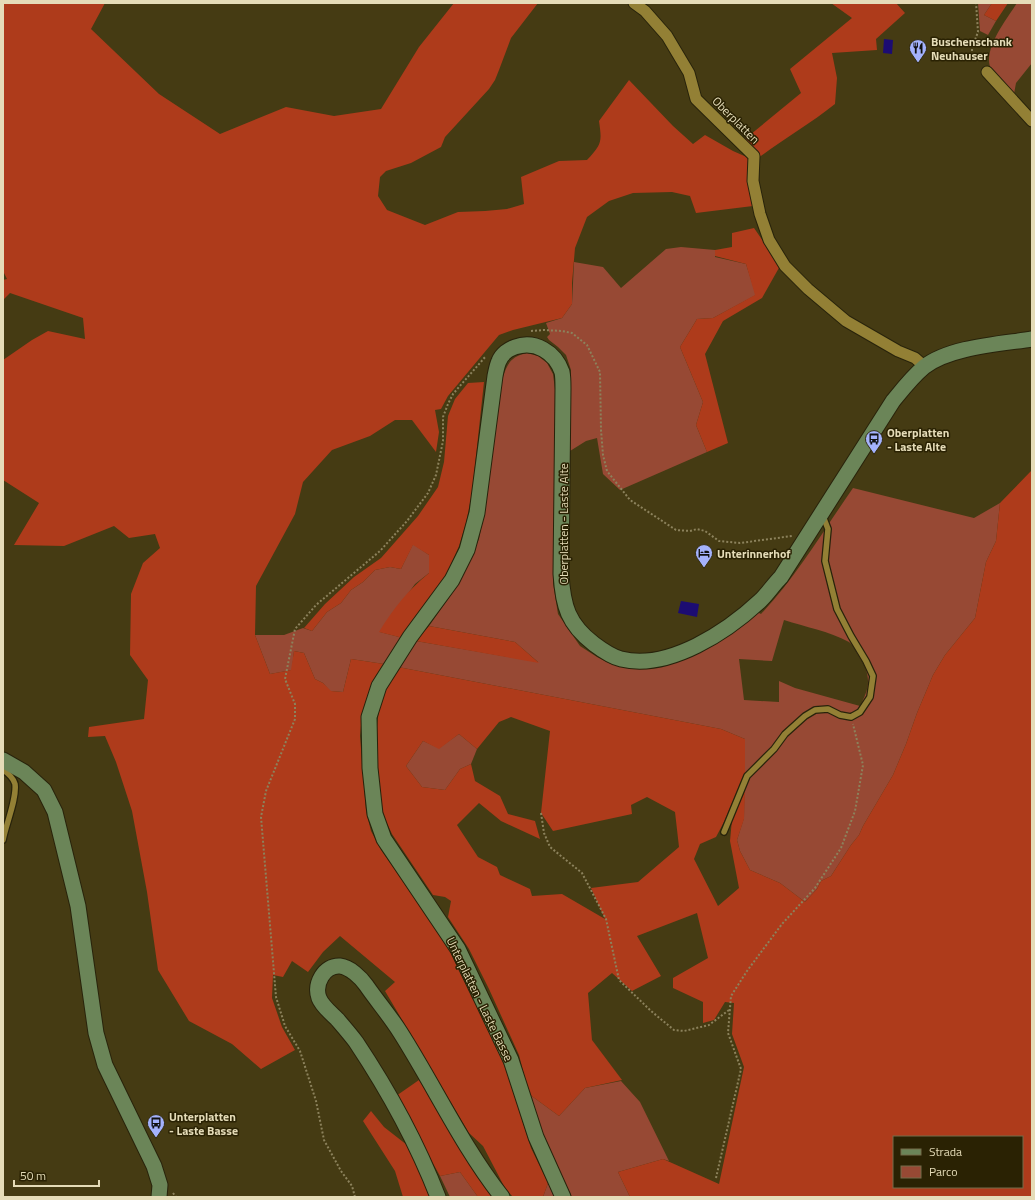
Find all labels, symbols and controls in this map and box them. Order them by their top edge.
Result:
place label: Buschenschank Neuhauser [931,32,1013,65]
restaurant icon: Buschenschank Neuhauser [908,38,928,63]
street label: Oberplatten [708,92,764,148]
place label: Oberplatten - Laste Alte [887,423,949,456]
bus stop icon: Oberplatten - Laste Alte [864,429,884,454]
street label: Oberplatten - Laste Alte [554,463,573,585]
hotel icon: Unterinnerhof [694,543,714,568]
place label: Unterinnerhof [717,544,791,563]
street label: Unterplatten - Laste Basse [442,934,518,1064]
place label: Unterplatten - Laste Basse [169,1107,238,1140]
bus stop icon: Unterplatten - Laste Basse [146,1113,166,1138]
legend [893,1136,1023,1188]
text: Strada [929,1142,962,1161]
scale bar [14,1162,99,1188]
text: Parco [929,1162,958,1181]
text: 50 m [20,1166,46,1185]

